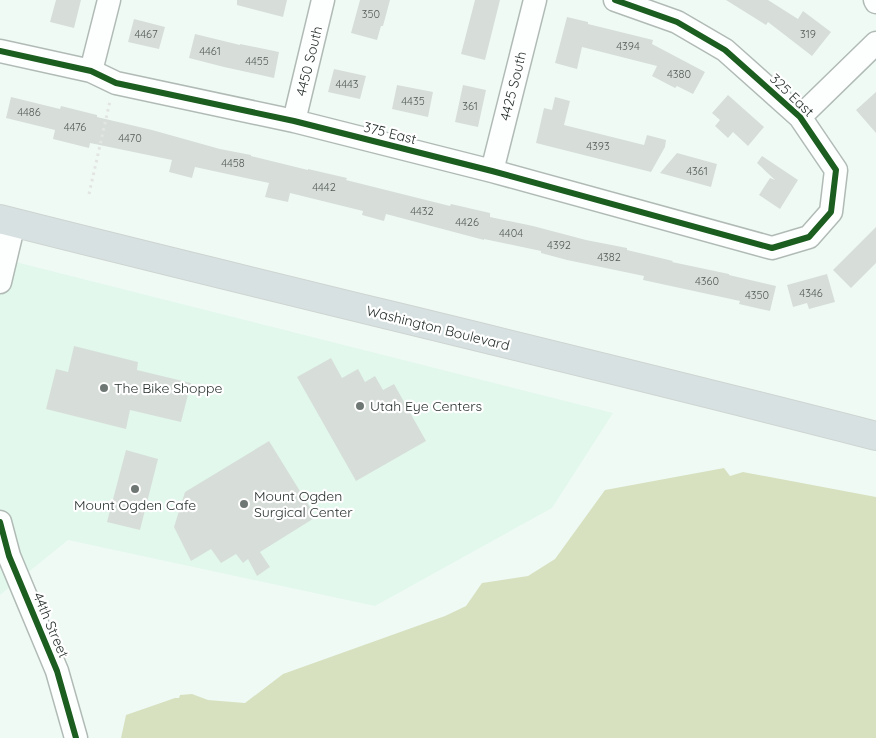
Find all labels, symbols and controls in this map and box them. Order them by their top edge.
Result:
house number: 350 [362,7,380,21]
street label: 4450 South [292,24,326,98]
house number: 4467 [134,27,158,41]
house number: 319 [800,27,816,41]
house number: 4394 [616,39,640,53]
house number: 4461 [199,44,221,58]
street label: 4425 South [496,49,530,123]
house number: 4455 [245,54,269,68]
house number: 4380 [667,67,691,81]
street label: 325 East [766,70,818,121]
house number: 4443 [335,77,359,91]
house number: 4435 [401,94,425,108]
house number: 361 [462,99,478,113]
house number: 4486 [17,105,41,119]
street label: 375 East [362,118,418,148]
house number: 4476 [64,120,86,134]
house number: 4470 [118,131,142,145]
house number: 4393 [586,139,610,153]
house number: 4458 [221,156,245,170]
house number: 4361 [686,164,708,178]
house number: 4442 [312,180,336,194]
house number: 4432 [410,204,434,218]
house number: 4426 [455,215,479,229]
house number: 4404 [499,226,523,240]
house number: 4392 [547,238,571,252]
house number: 4382 [597,250,621,264]
house number: 4360 [695,274,719,288]
house number: 4346 [799,286,823,300]
house number: 4350 [745,288,769,302]
street label: Washington Boulevard [364,301,512,355]
place label: The Bike Shoppe [114,379,222,397]
marker: The Bike Shoppe [98,382,110,394]
place label: Utah Eye Centers [370,397,482,415]
marker: Utah Eye Centers [354,400,366,412]
marker: Mount Ogden Cafe [129,483,141,495]
place label: Mount Ogden Surgical Center [254,487,353,521]
place label: Mount Ogden Cafe [74,496,196,514]
marker: Mount Ogden Surgical Center [238,498,250,510]
street label: 44th Street [29,589,73,661]

